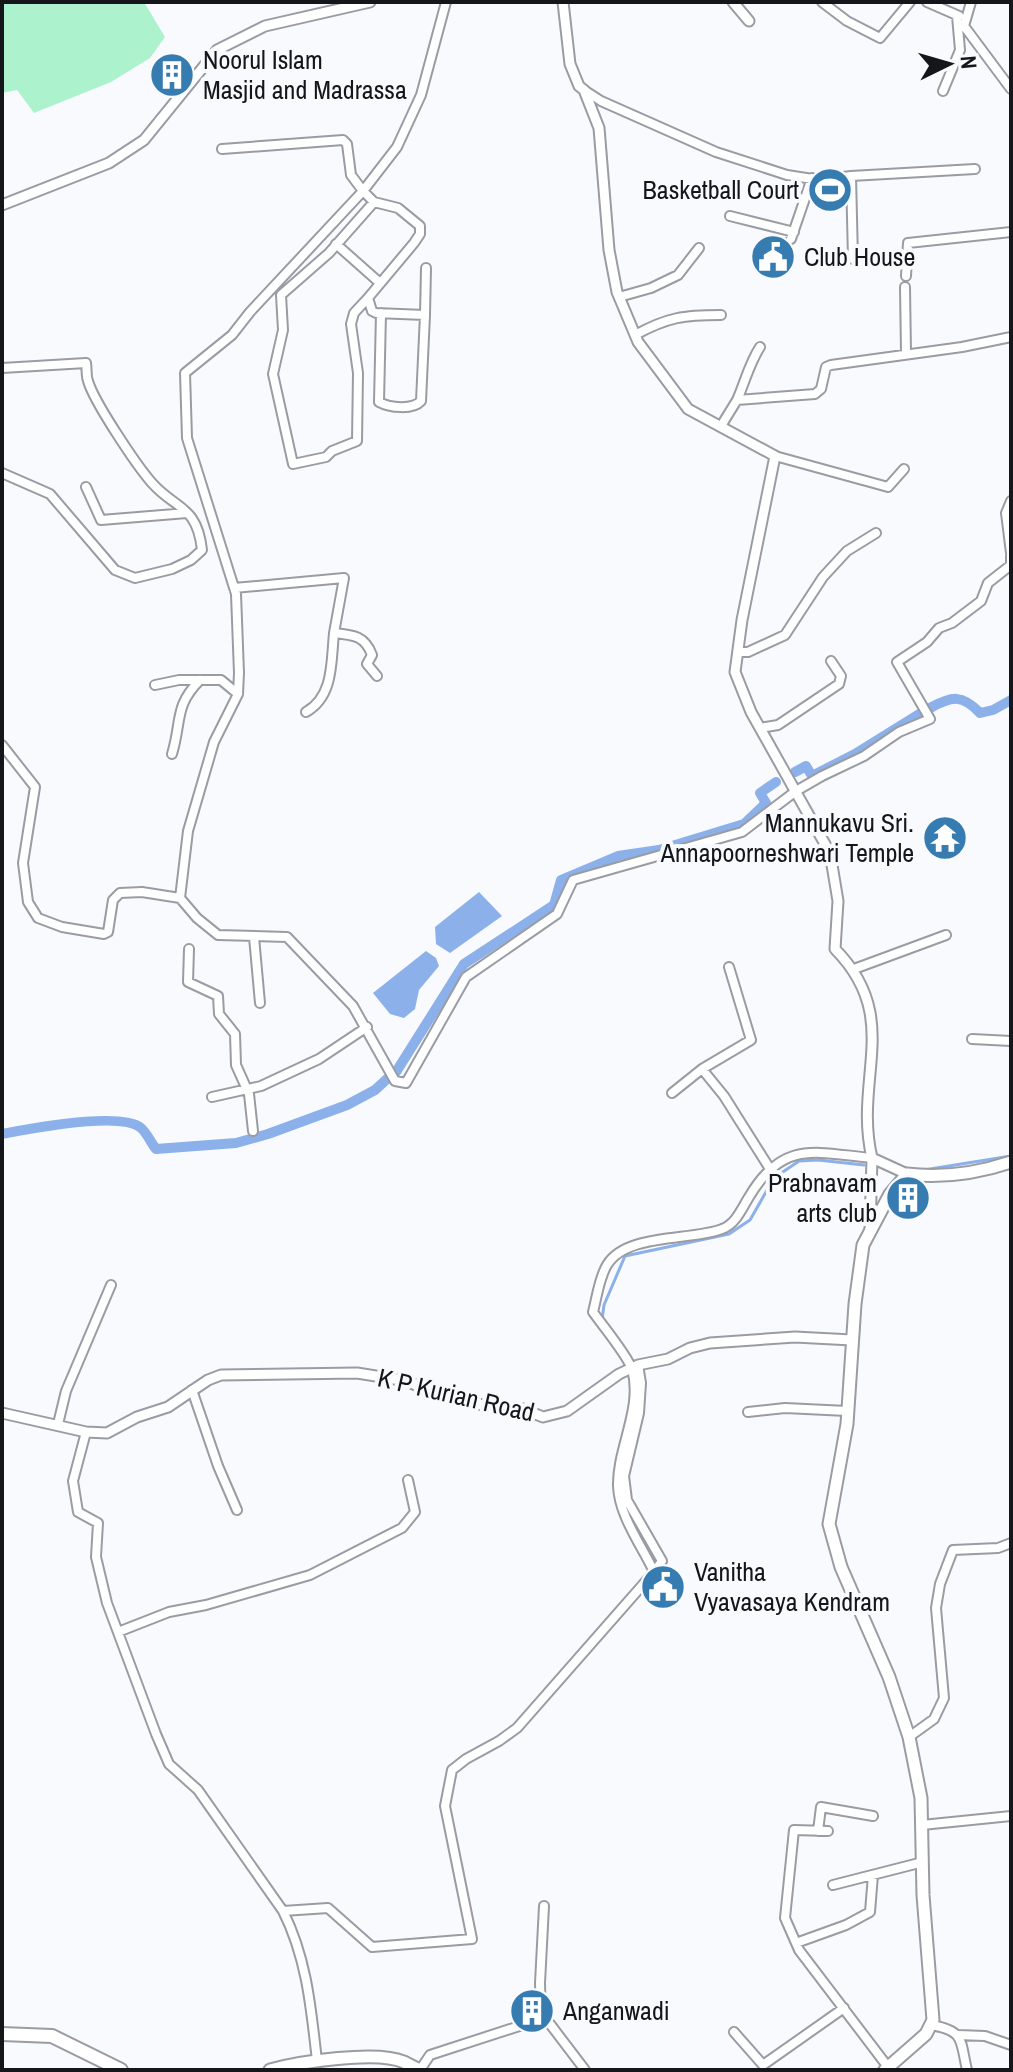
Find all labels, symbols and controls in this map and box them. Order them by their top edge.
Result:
north arrow [909,24,989,104]
place label: Noorul Islam Masjid and Madrassa [203,42,407,107]
building icon: Noorul Islam Masjid and Madrassa [148,51,196,99]
text: N [953,54,984,70]
sports icon: Basketball Court [806,166,854,214]
place label: Basketball Court [643,172,799,207]
public building icon: Club House [749,233,797,281]
place label: Club House [804,239,915,274]
place label: Mannukavu Sri. Annapoorneshwari Temple [660,805,914,870]
temple icon: Mannukavu Sri. Annapoorneshwari Temple [921,814,969,862]
place label: Prabnavam arts club [768,1165,877,1230]
building icon: Prabnavam arts club [884,1174,932,1222]
street label: K P Kurian Road [374,1360,538,1430]
place label: Vanitha Vyavasaya Kendram [694,1554,890,1619]
public building icon: Vanitha Vyavasaya Kendram [639,1563,687,1611]
building icon: Anganwadi [508,1987,556,2035]
place label: Anganwadi [562,1993,670,2028]

